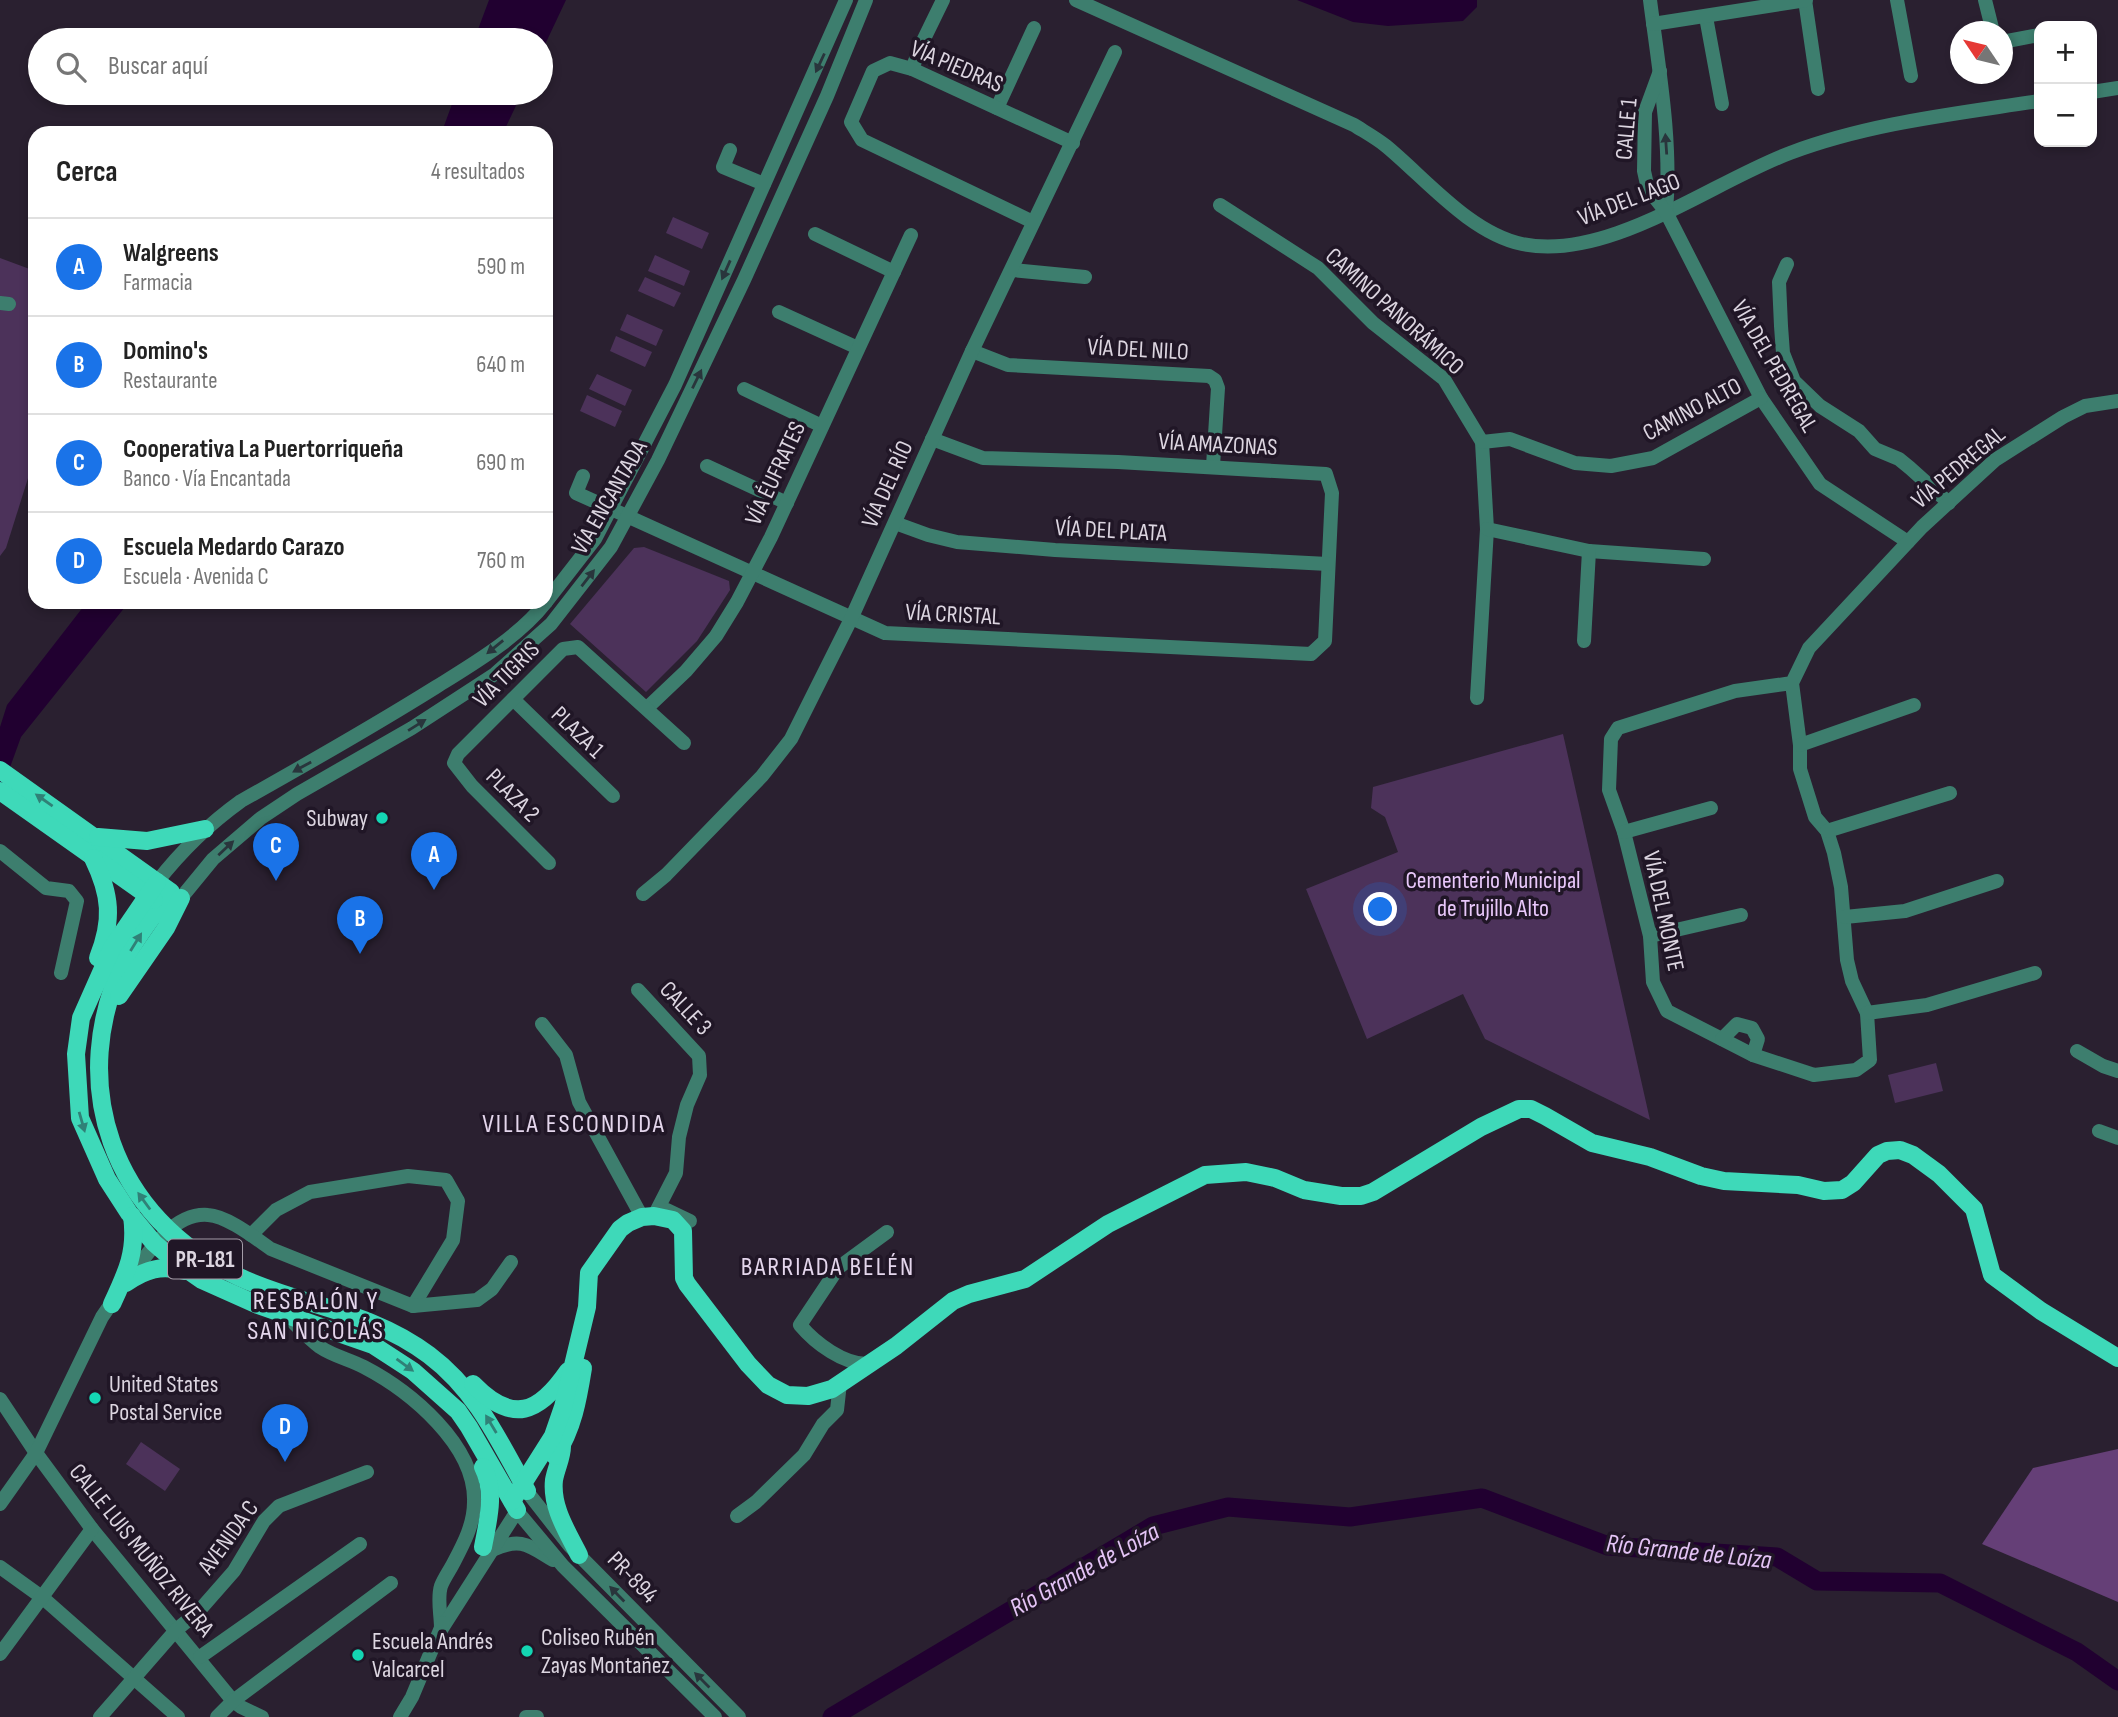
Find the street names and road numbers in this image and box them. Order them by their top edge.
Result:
street label: VÍA PIEDRAS [906,34,1008,99]
street label: CALLE 1 [1609,96,1644,161]
street label: VÍA DEL LAGO [1574,167,1684,232]
street label: CAMINO PANORÁMICO [1319,242,1470,381]
street label: VÍA DEL PEDREGAL [1725,295,1824,438]
street label: VÍA DEL NILO [1087,332,1189,367]
street label: CAMINO ALTO [1638,371,1747,448]
street label: VÍA ÉUFRATES [739,417,812,530]
street label: VÍA PEDREGAL [1906,420,2011,515]
street label: VÍA AMAZONAS [1158,427,1278,462]
street label: VÍA ENCANTADA [565,434,654,559]
street label: VÍA DEL RÍO [856,436,919,532]
street label: VÍA DEL PLATA [1054,513,1168,548]
street label: VÍA CRISTAL [905,598,1001,631]
street label: VÍA TIGRIS [467,635,546,714]
street label: PLAZA 1 [545,700,611,765]
street label: PLAZA 2 [480,763,545,828]
street label: VÍA DEL MONTE [1637,848,1690,974]
street label: CALLE 3 [653,975,718,1041]
road number: PR-181 [168,1240,242,1278]
street label: CALLE LUIS MUÑOZ RIVERA [63,1458,221,1643]
street label: AVENIDA C [191,1495,265,1581]
street label: PR-894 [601,1545,664,1609]

